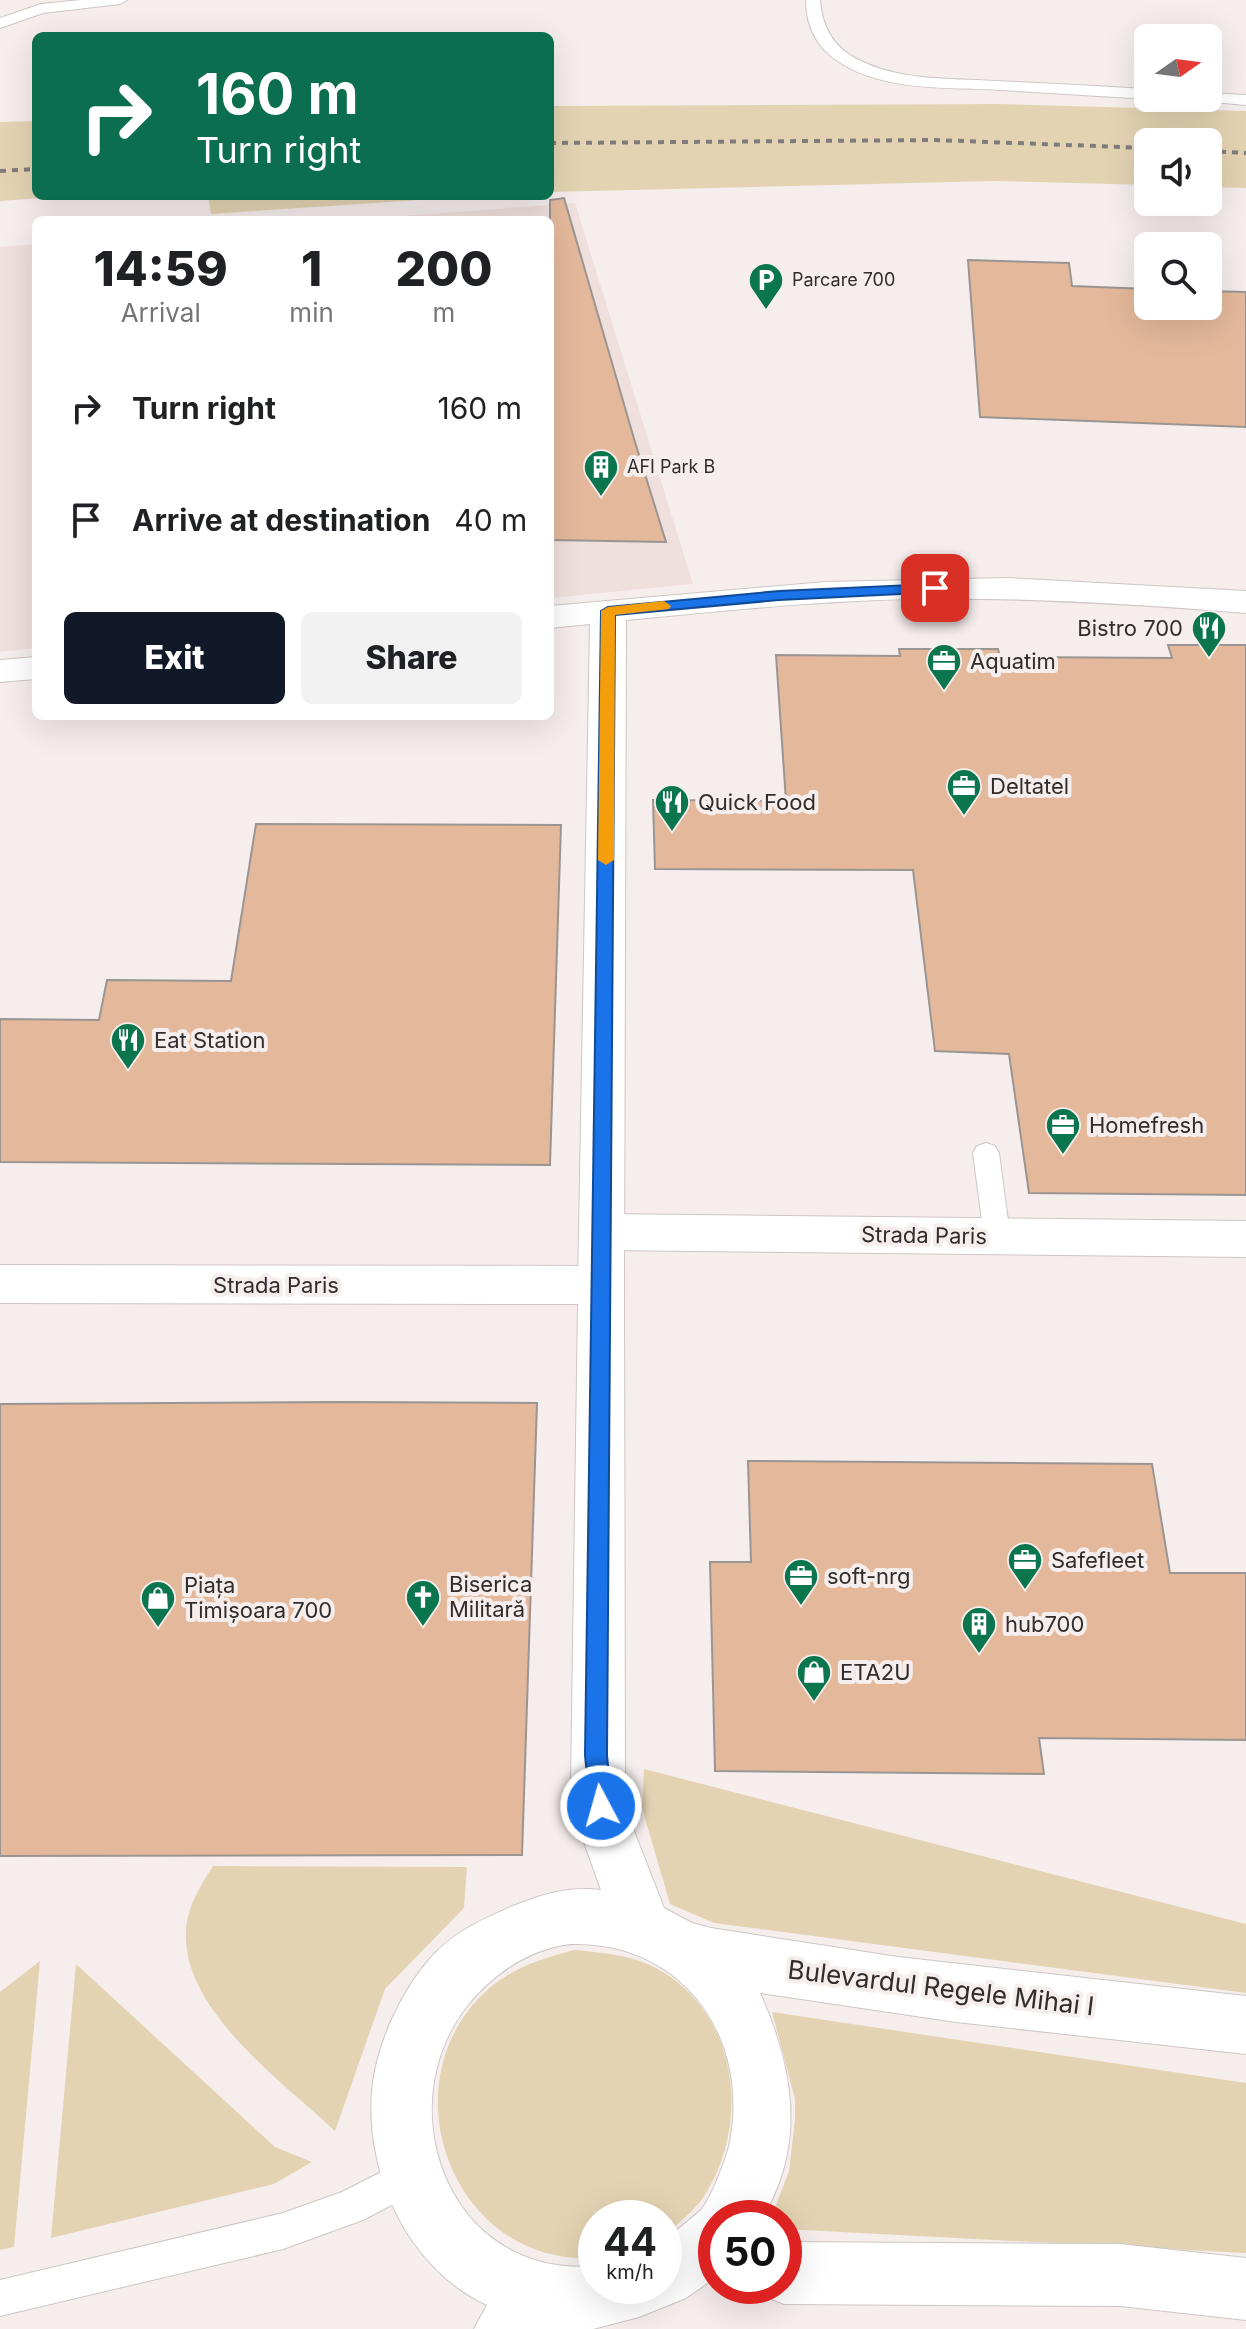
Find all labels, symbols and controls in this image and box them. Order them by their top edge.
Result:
north arrow [1134,24,1222,112]
map controls [1134,24,1222,320]
text: 160 m [196,60,359,128]
icon: right [64,64,168,168]
text: Turn right [196,128,361,172]
button: sound [1134,128,1222,216]
button: search [1134,232,1222,320]
text: 14:59 [94,239,228,298]
text: 1 [301,239,322,298]
text: 200 [395,239,492,298]
parking icon: Parcare 700 [747,261,785,311]
place label: Parcare 700 [792,269,895,290]
text: Arrival [121,297,201,328]
text: min [289,297,334,328]
text: m [433,297,455,328]
icon: right [64,386,108,430]
text: Turn right [132,390,276,426]
text: 160 m [438,390,522,426]
building icon: AFI Park B [582,448,620,498]
place label: AFI Park B [627,456,715,477]
icon: arrive [64,498,108,542]
text: Arrive at destination [132,502,430,538]
text: 40 m [454,502,527,538]
pin [901,554,969,622]
icon: arrive [913,566,957,610]
restaurant icon: Bistro 700 [1190,609,1228,659]
button: Exit [64,612,285,704]
button: Share [301,612,522,704]
place label: Bistro 700 [1077,615,1183,641]
office icon: Aquatim [925,642,963,692]
place label: Aquatim [970,648,1056,674]
office icon: Deltatel [945,767,983,817]
place label: Deltatel [990,773,1069,799]
restaurant icon: Quick Food [653,783,691,833]
place label: Quick Food [698,789,816,815]
restaurant icon: Eat Station [109,1021,147,1071]
place label: Eat Station [154,1027,265,1053]
office icon: Homefresh [1044,1106,1082,1156]
place label: Homefresh [1089,1112,1204,1138]
street label: Strada Paris [861,1221,987,1249]
street label: Strada Paris [213,1272,339,1298]
office icon: Safefleet [1006,1541,1044,1591]
place label: Safefleet [1051,1547,1144,1573]
office icon: soft-nrg [782,1557,820,1607]
place label: soft-nrg [827,1563,911,1589]
place label: Biserica Militară [449,1571,532,1622]
place label: Piața Timișoara 700 [184,1572,332,1624]
church icon: Biserica Militară [404,1578,442,1628]
shop icon: Piața Timișoara 700 [139,1579,177,1629]
building icon: hub700 [960,1605,998,1655]
place label: hub700 [1005,1611,1084,1637]
shop icon: ETA2U [795,1653,833,1703]
place label: ETA2U [840,1659,911,1685]
position arrow [559,1764,643,1848]
street label: Bulevardul Regele Mihai I [786,1953,1096,2022]
speed limit sign: 50 [698,2200,802,2304]
text: 44 [603,2217,657,2266]
text: km/h [606,2260,654,2284]

